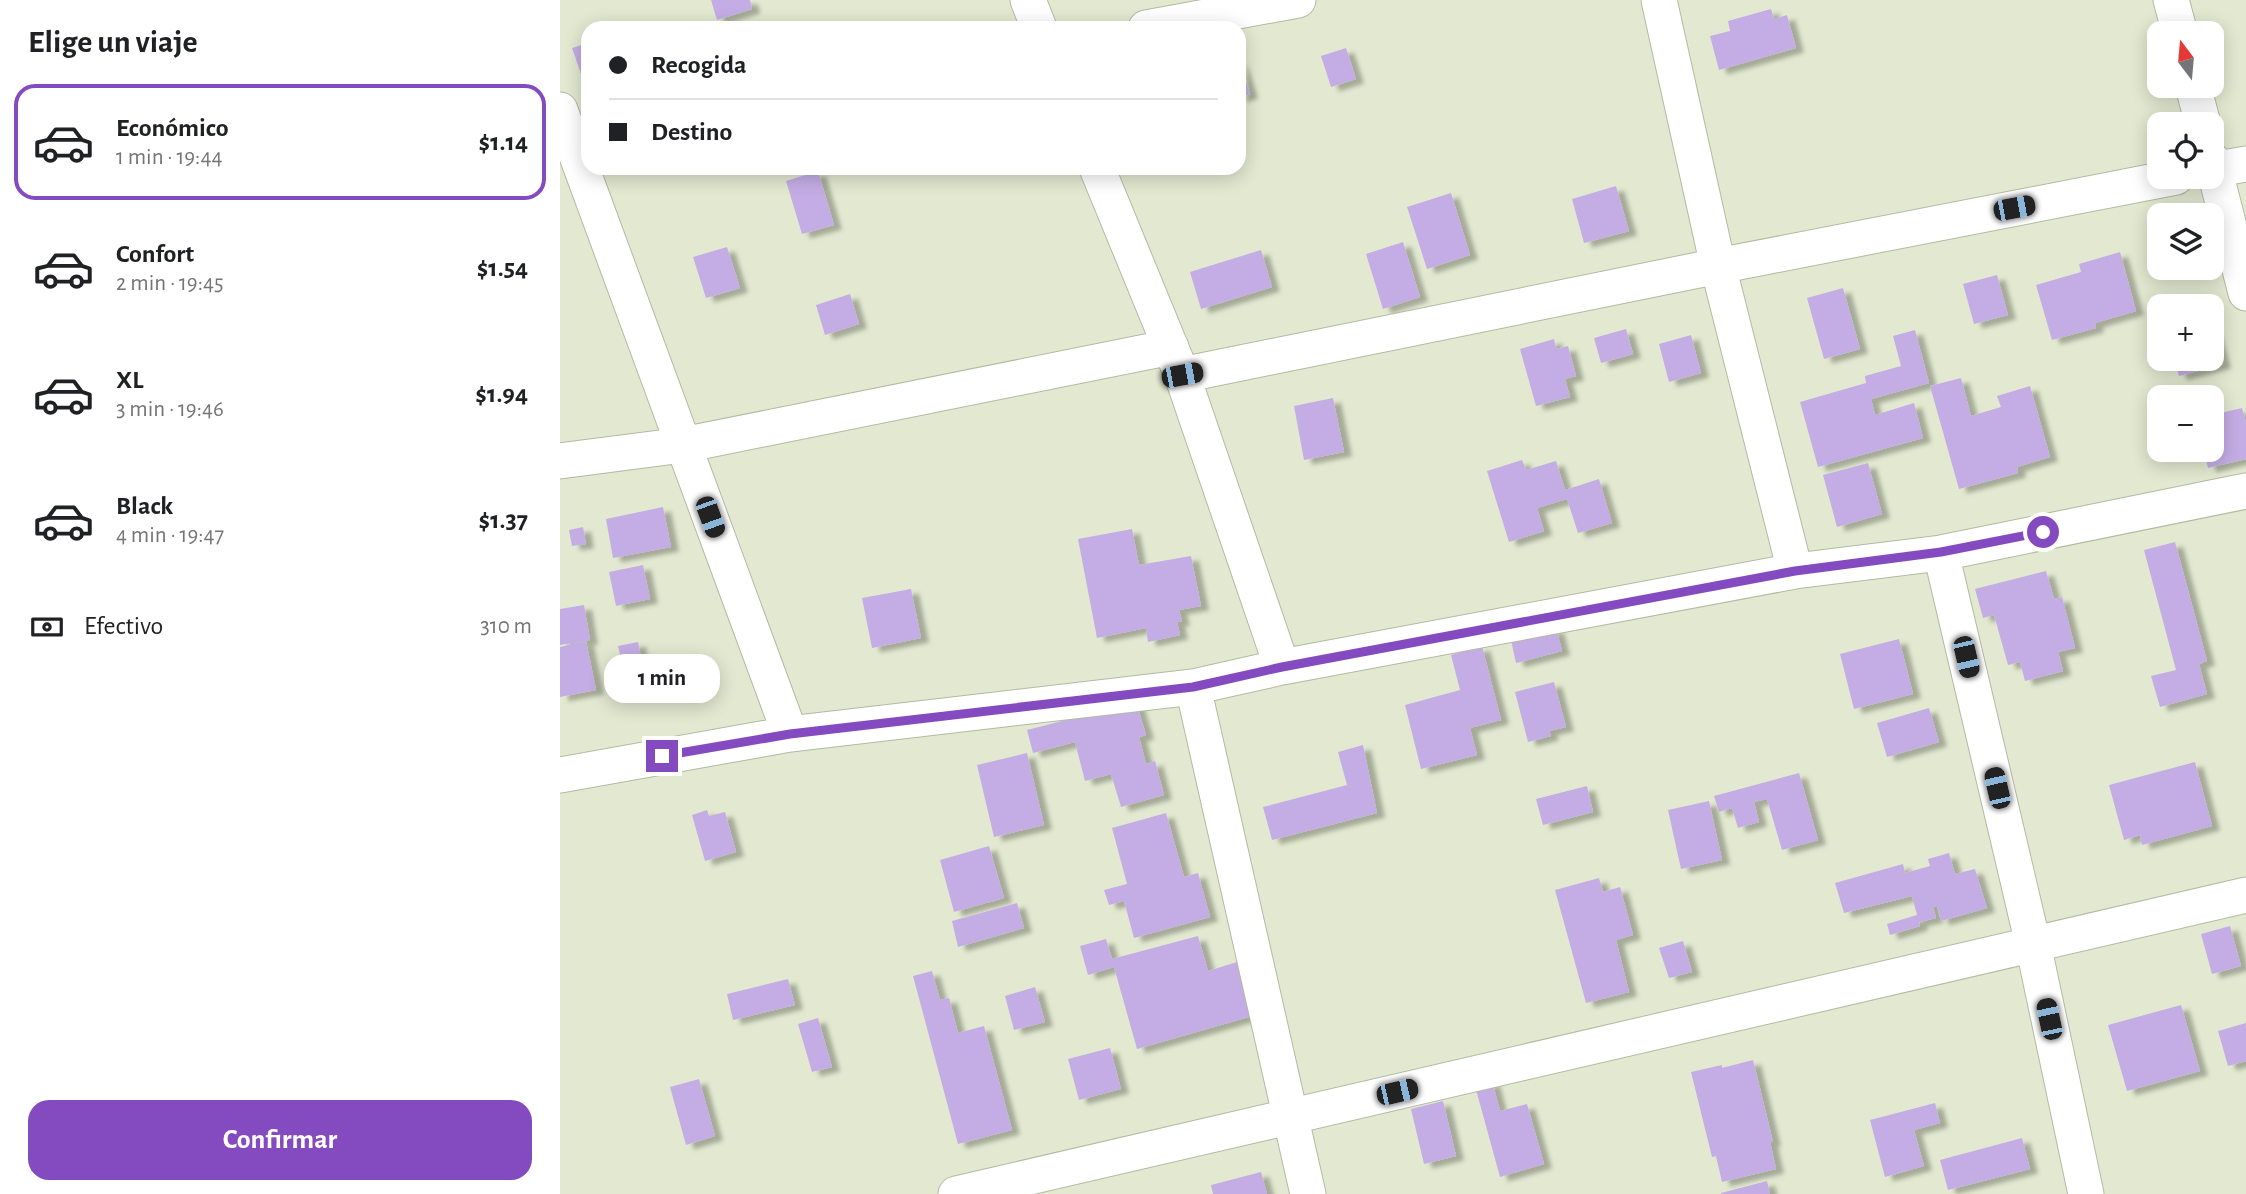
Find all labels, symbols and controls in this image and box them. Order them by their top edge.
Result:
north arrow [2147,21,2224,98]
map controls [2147,21,2224,462]
text: Elige un viaje [28,26,198,58]
text: Recogida [651,52,747,78]
icon: car [32,111,95,174]
button: locate [2147,112,2224,189]
text: Económico [116,115,229,141]
text: Destino [651,119,732,145]
text: $1.14 [479,129,528,155]
text: 1 min · 19:44 [116,146,223,169]
car [1992,194,2037,222]
button: layers [2147,203,2224,280]
icon: car [32,237,95,300]
text: Confort [116,241,194,267]
text: $1.54 [477,255,528,281]
text: 2 min · 19:45 [116,272,224,295]
button: + [2147,294,2224,371]
car [1160,361,1205,389]
icon: car [32,363,95,426]
text: XL [116,367,143,393]
text: $1.94 [475,381,528,407]
button: − [2147,385,2224,462]
text: 3 min · 19:46 [116,398,224,421]
icon: car [32,489,95,552]
text: Black [116,493,173,519]
car [693,494,728,540]
text: $1.37 [479,507,528,533]
route start [2027,516,2059,548]
text: 4 min · 19:47 [116,524,224,547]
icon: cash [28,608,66,646]
text: Efectivo [84,613,163,639]
text: 310 m [480,615,532,638]
car [1952,634,1981,680]
callout: 1 min [604,654,720,704]
text: 1 min [638,667,686,690]
route end [646,740,678,772]
car [1983,765,2012,811]
car [2035,996,2064,1042]
car [1375,1077,1420,1107]
button: Confirmar [28,1100,532,1180]

